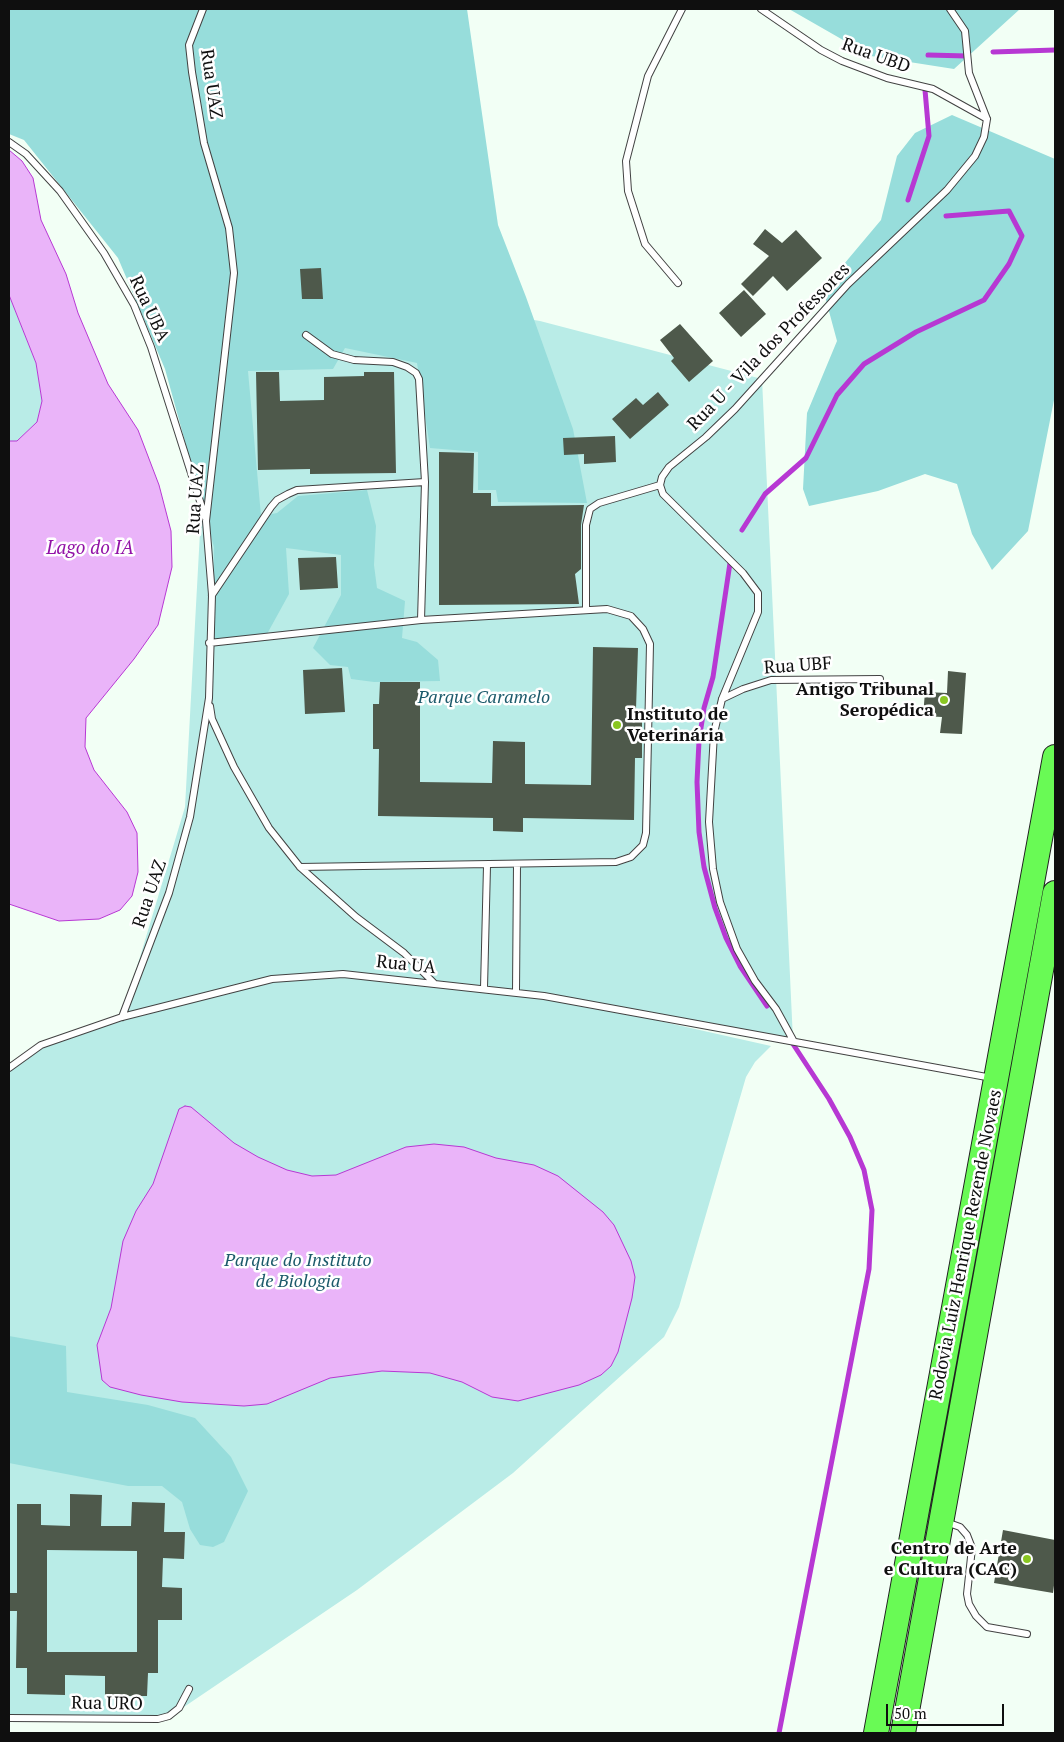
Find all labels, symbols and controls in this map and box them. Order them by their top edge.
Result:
street label: Rua UBD [839,34,913,78]
street label: Rua UAZ [195,48,227,120]
street label: Rua U - Vila dos Professores [683,259,855,435]
street label: Rua UBA [124,272,174,346]
street label: Rua UAZ [183,463,209,535]
water label: Lago do IA [46,538,134,560]
street label: Rua UBF [763,653,833,679]
place label: Antigo Tribunal Seropédica [796,679,934,722]
park label: Parque Caramelo [418,687,550,709]
marker: Antigo Tribunal Seropédica [938,694,950,706]
place label: Instituto de Veterinária [627,704,728,746]
marker: Instituto de Veterinária [611,719,623,731]
street label: Rua UAZ [128,857,172,931]
street label: Rua UA [375,951,437,979]
street label: Rodovia Luiz Henrique Rezende Novaes [925,1088,1007,1402]
park label: Parque do Instituto de Biologia [224,1250,372,1292]
place label: Centro de Arte e Cultura (CAC) [884,1538,1017,1580]
marker: Centro de Arte e Cultura (CAC) [1021,1553,1033,1565]
street label: Rua URO [71,1693,143,1715]
scale bar [889,1694,1006,1726]
text: 50 m [894,1703,927,1723]

